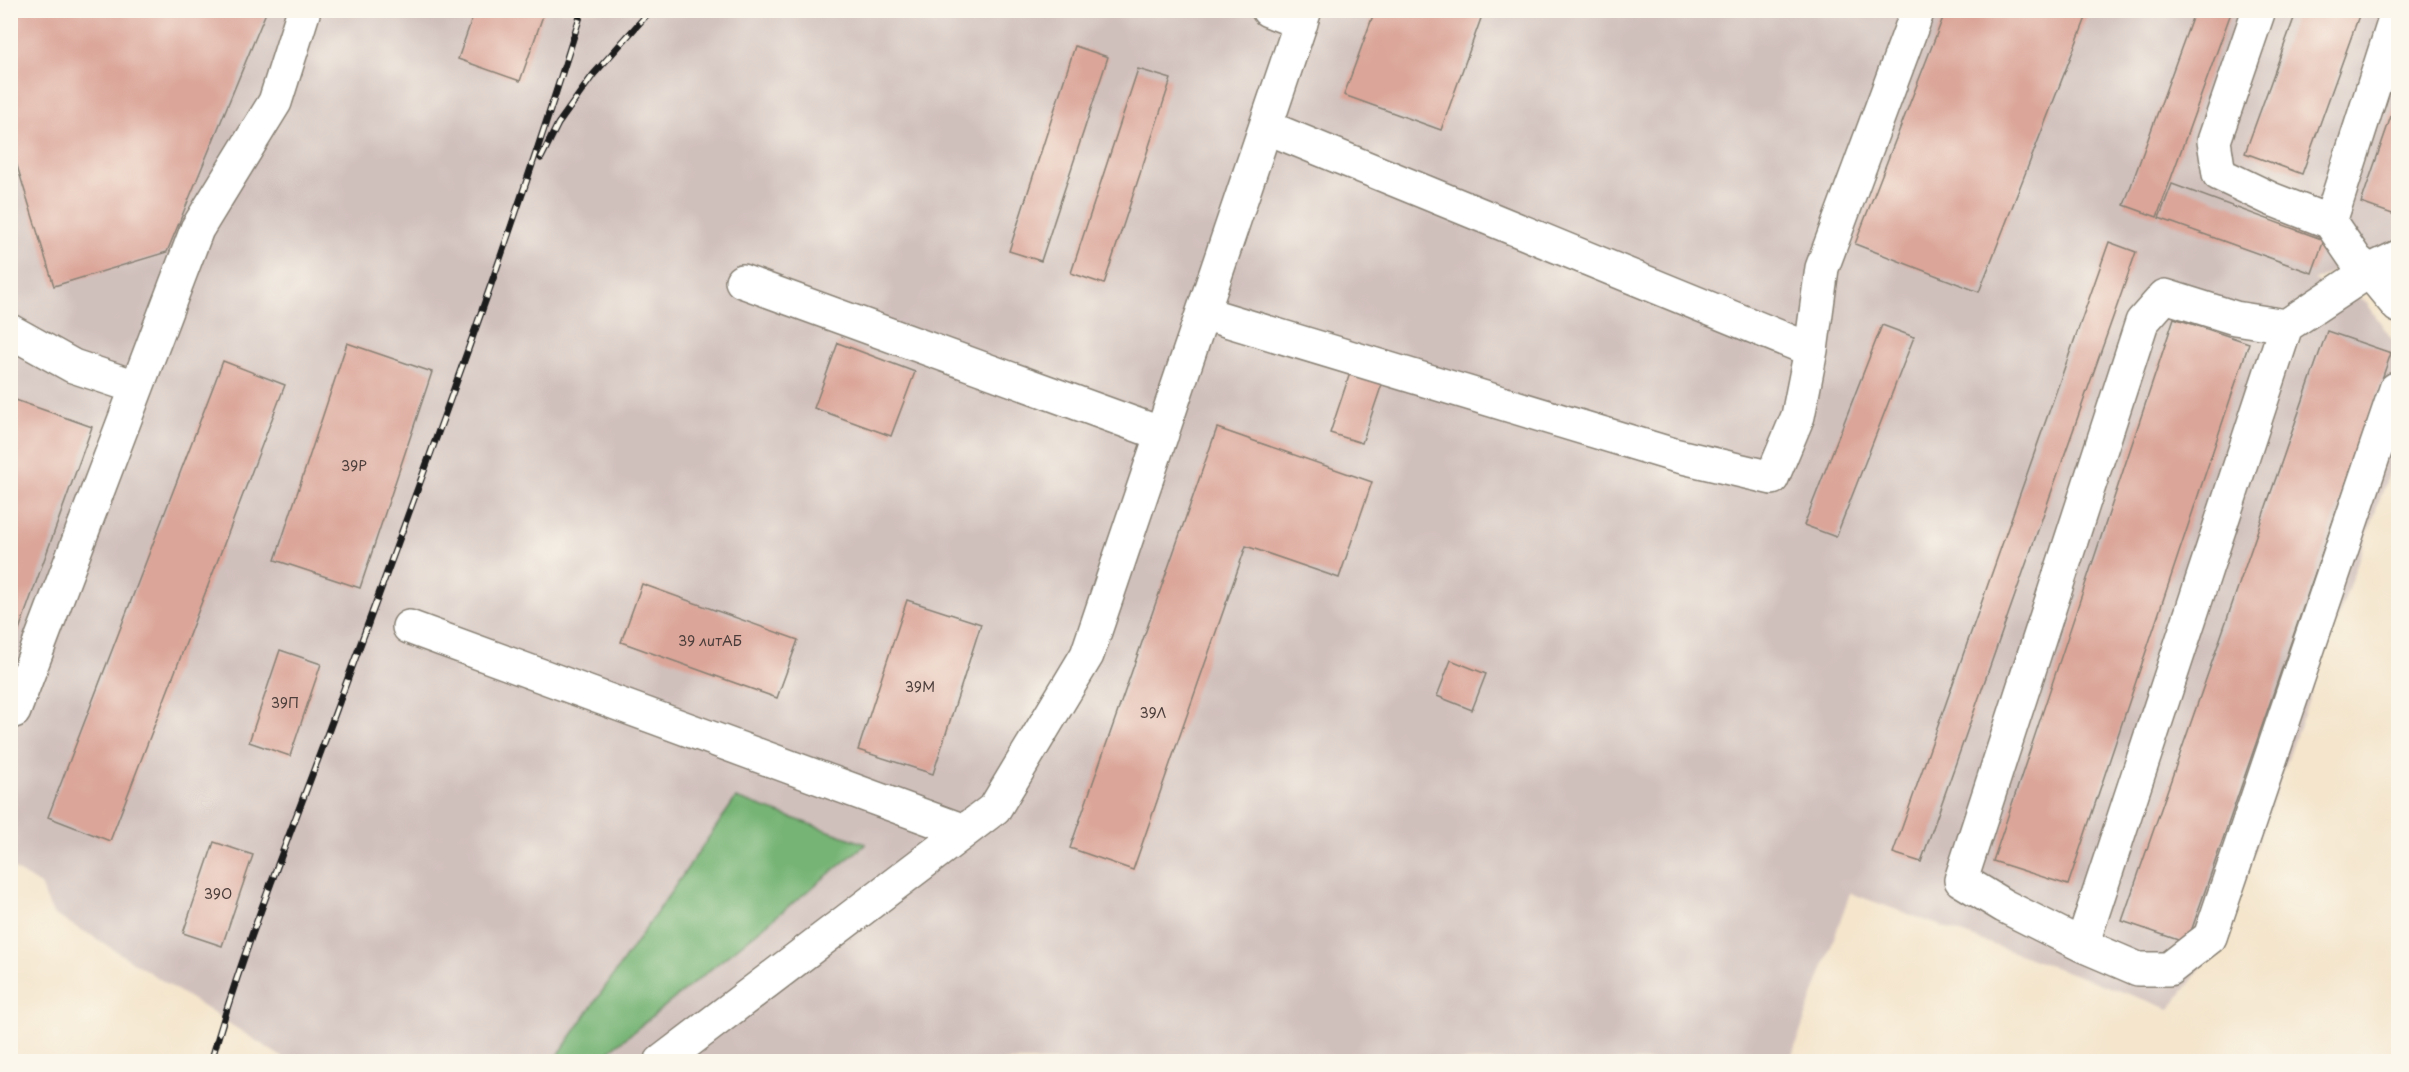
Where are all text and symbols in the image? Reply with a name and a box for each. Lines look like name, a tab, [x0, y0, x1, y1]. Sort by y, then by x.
house number: 39Р	[341, 455, 367, 476]
house number: 39 литАБ	[678, 630, 742, 651]
house number: 39М	[905, 676, 935, 697]
house number: 39П	[271, 692, 299, 713]
house number: 39Л	[1140, 702, 1166, 723]
house number: 39О	[204, 883, 232, 904]

